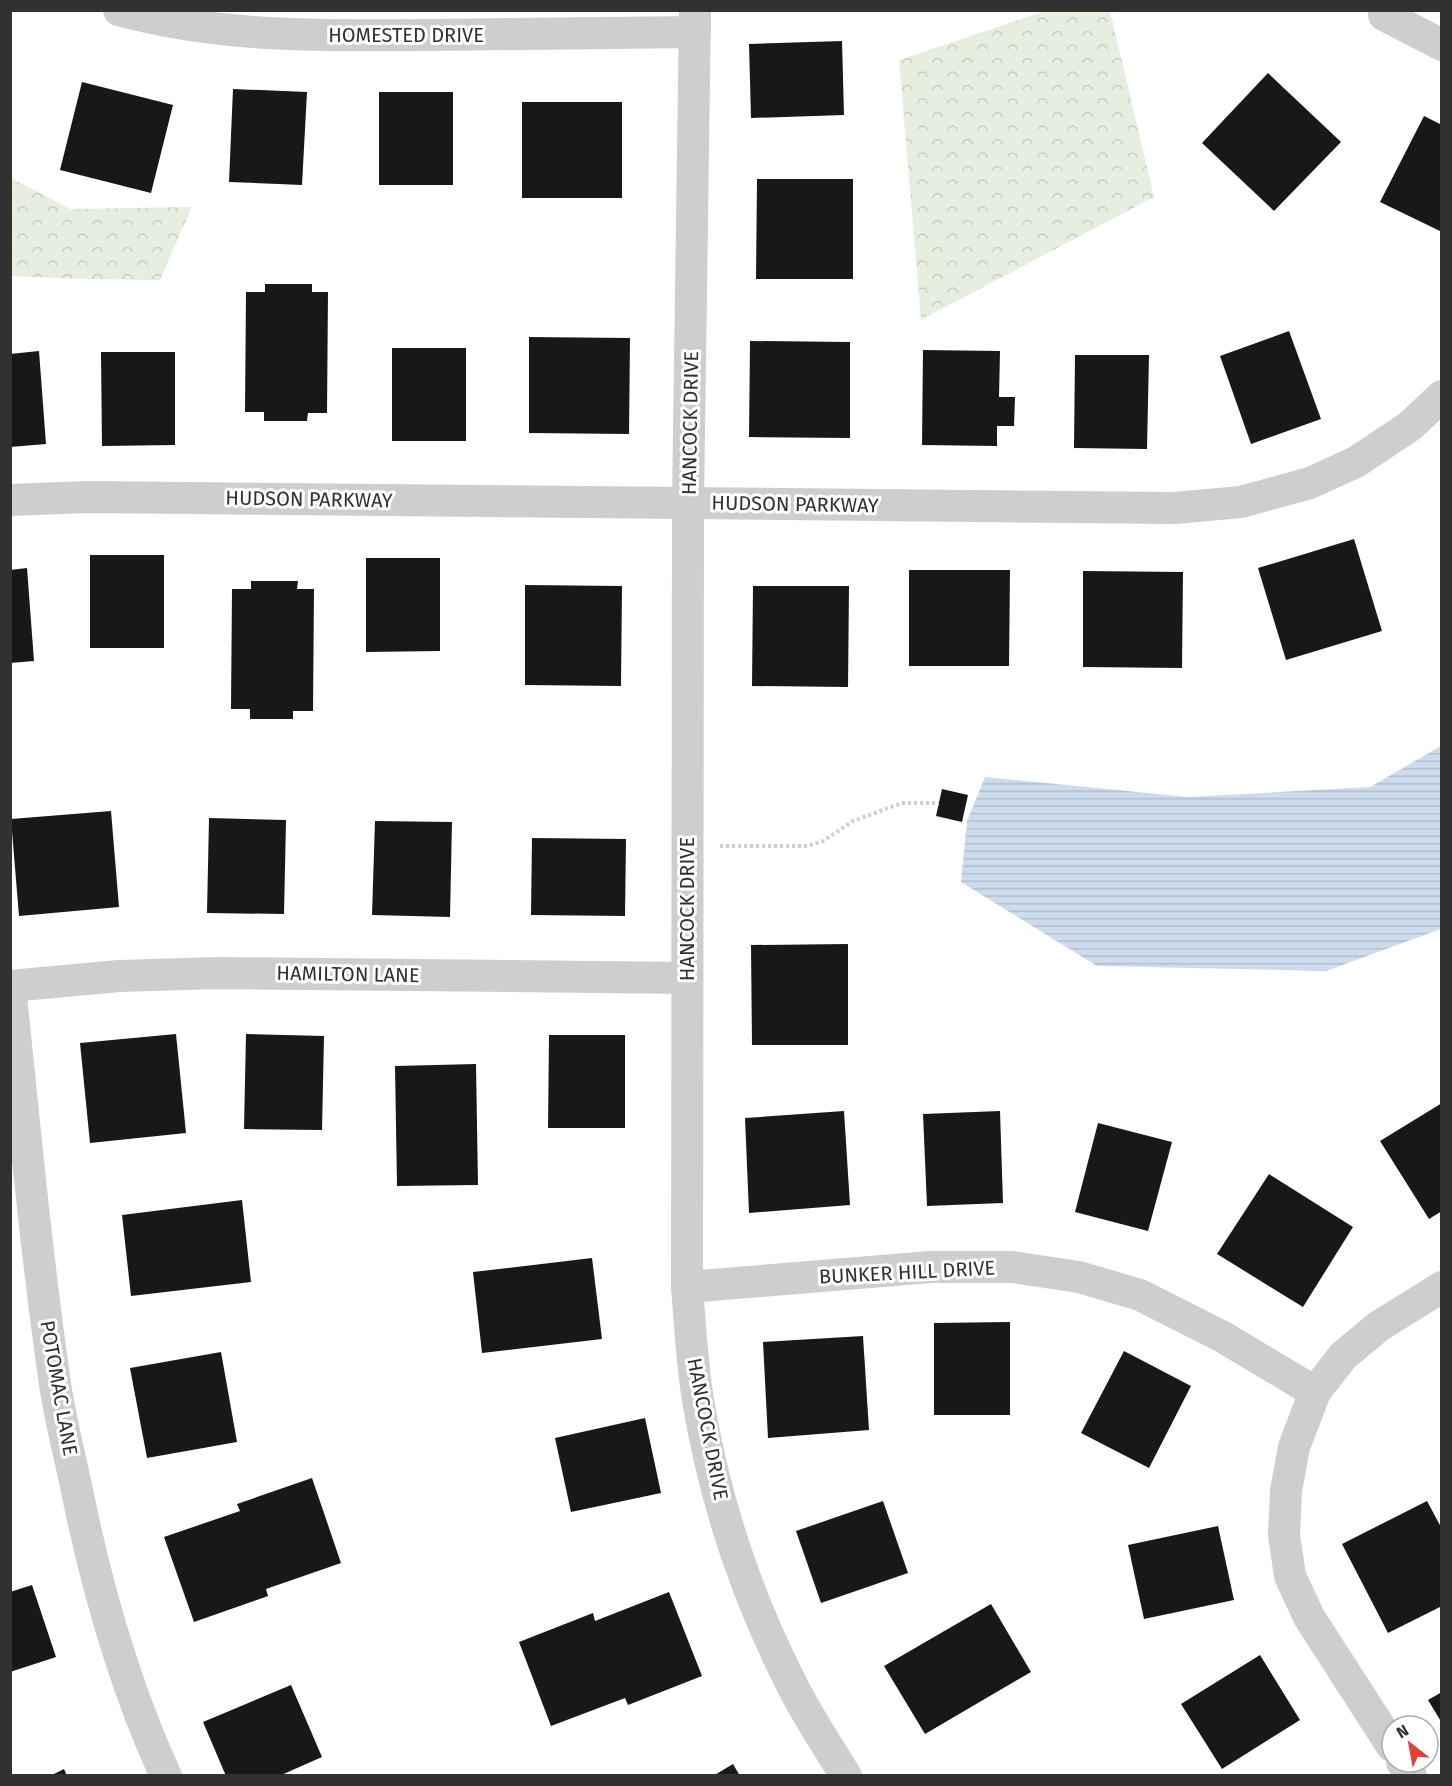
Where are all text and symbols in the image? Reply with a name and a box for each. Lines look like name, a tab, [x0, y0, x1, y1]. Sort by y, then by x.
street label: HOMESTED DRIVE	[328, 23, 484, 47]
street label: HANCOCK DRIVE	[677, 351, 703, 495]
street label: HUDSON PARKWAY	[225, 486, 393, 512]
street label: HUDSON PARKWAY	[711, 491, 879, 517]
street label: HANCOCK DRIVE	[675, 837, 699, 981]
street label: HAMILTON LANE	[276, 961, 420, 987]
street label: BUNKER HILL DRIVE	[818, 1255, 996, 1289]
street label: POTOMAC LANE	[35, 1318, 83, 1458]
street label: HANCOCK DRIVE	[682, 1356, 734, 1502]
north arrow	[1380, 1714, 1440, 1774]
text: N	[1393, 1721, 1412, 1742]

